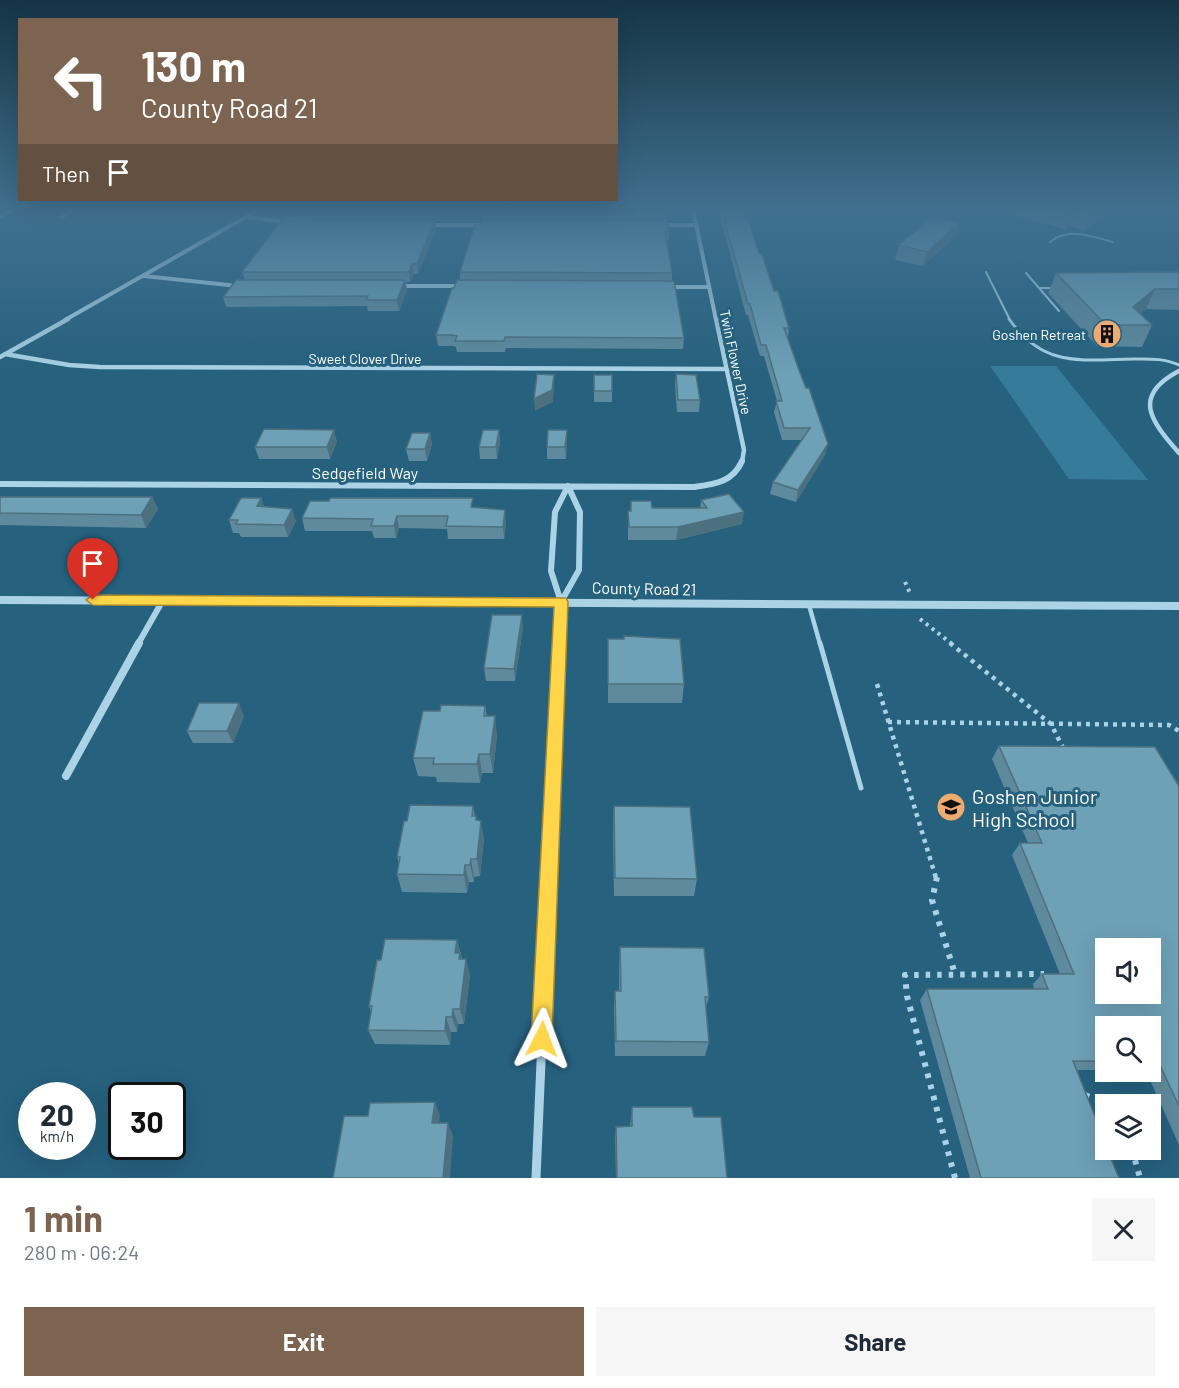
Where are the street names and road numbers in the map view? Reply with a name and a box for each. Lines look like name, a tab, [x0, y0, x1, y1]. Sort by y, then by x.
street label: Twin Flower Drive	[717, 308, 755, 416]
street label: Sweet Clover Drive	[309, 350, 421, 367]
street label: Sedgefield Way	[312, 463, 419, 482]
street label: County Road 21	[592, 578, 696, 598]

